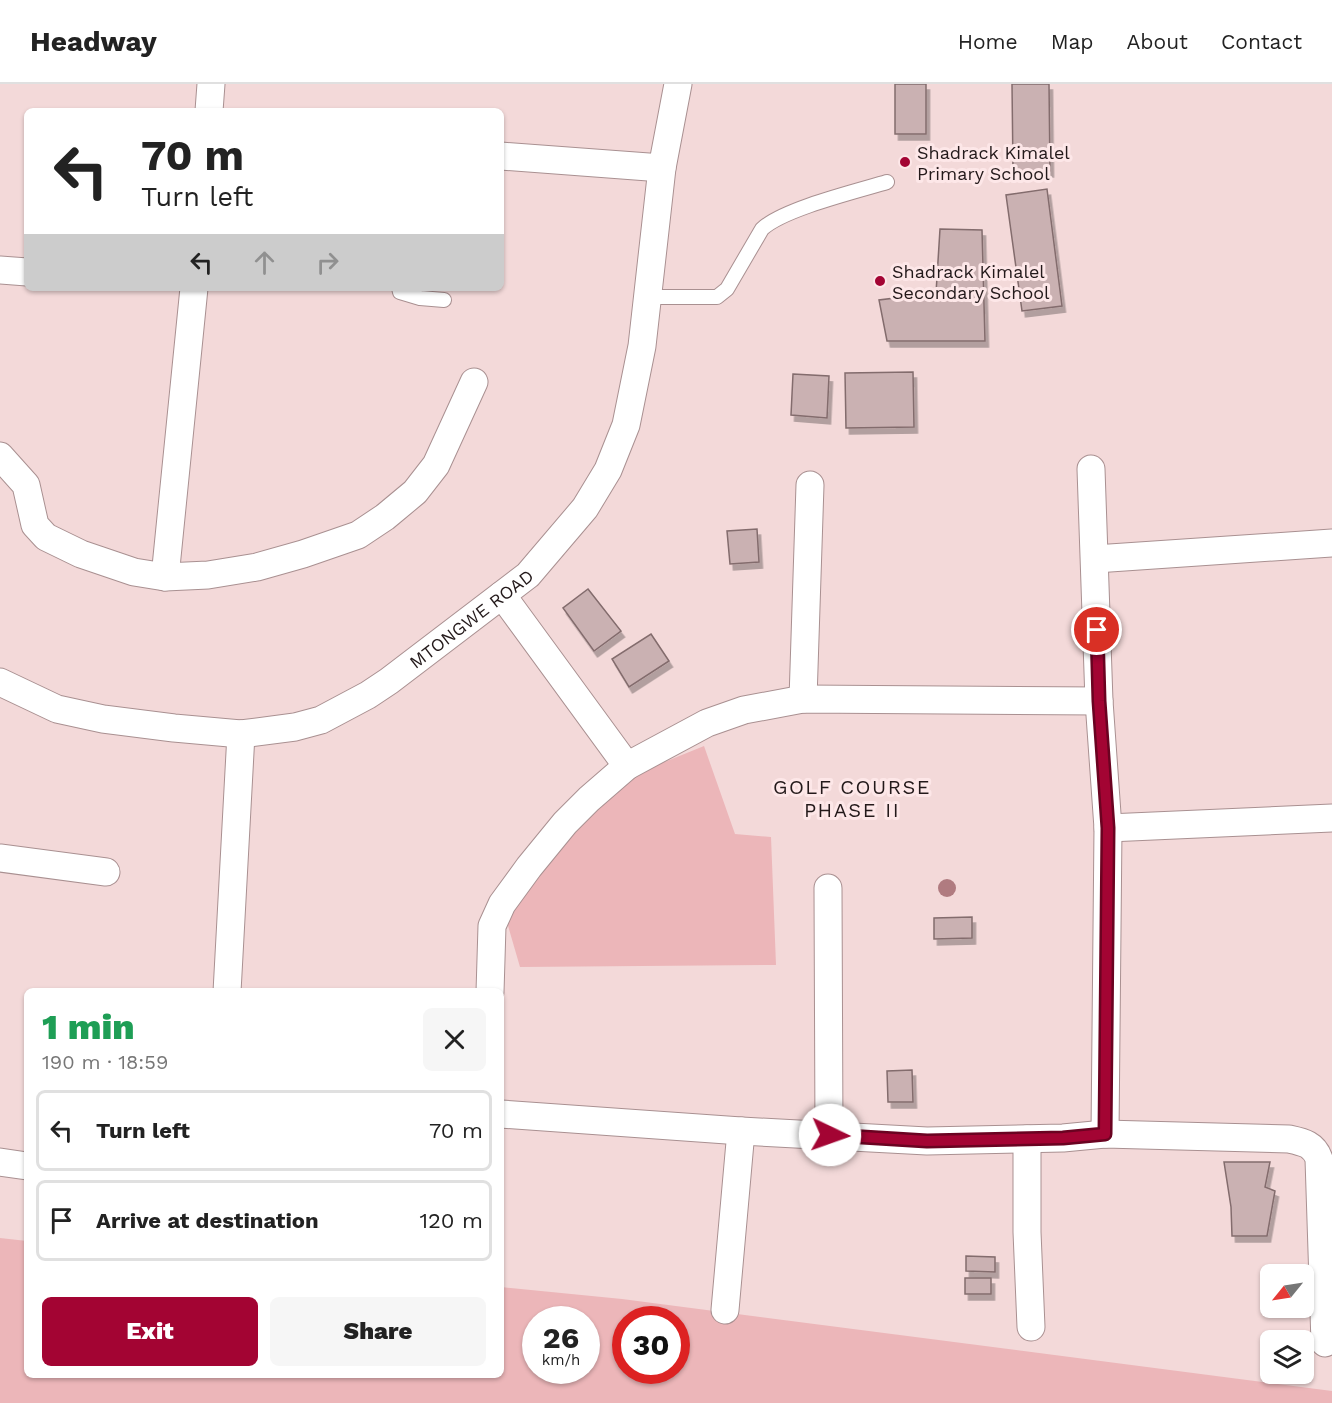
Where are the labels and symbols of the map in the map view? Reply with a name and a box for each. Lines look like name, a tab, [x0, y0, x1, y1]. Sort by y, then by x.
place label: Shadrack Kimalel Primary School	[917, 142, 1070, 184]
marker: Shadrack Kimalel Primary School	[898, 155, 912, 169]
place label: Shadrack Kimalel Secondary School	[892, 261, 1050, 303]
marker: Shadrack Kimalel Secondary School	[873, 274, 887, 288]
street label: MTONGWE ROAD	[405, 565, 537, 672]
pin	[1071, 604, 1122, 655]
district label: GOLF COURSE PHASE II	[773, 775, 931, 822]
position arrow	[798, 1103, 862, 1167]
north arrow	[1260, 1264, 1314, 1318]
speed limit sign: 30	[612, 1306, 690, 1384]

